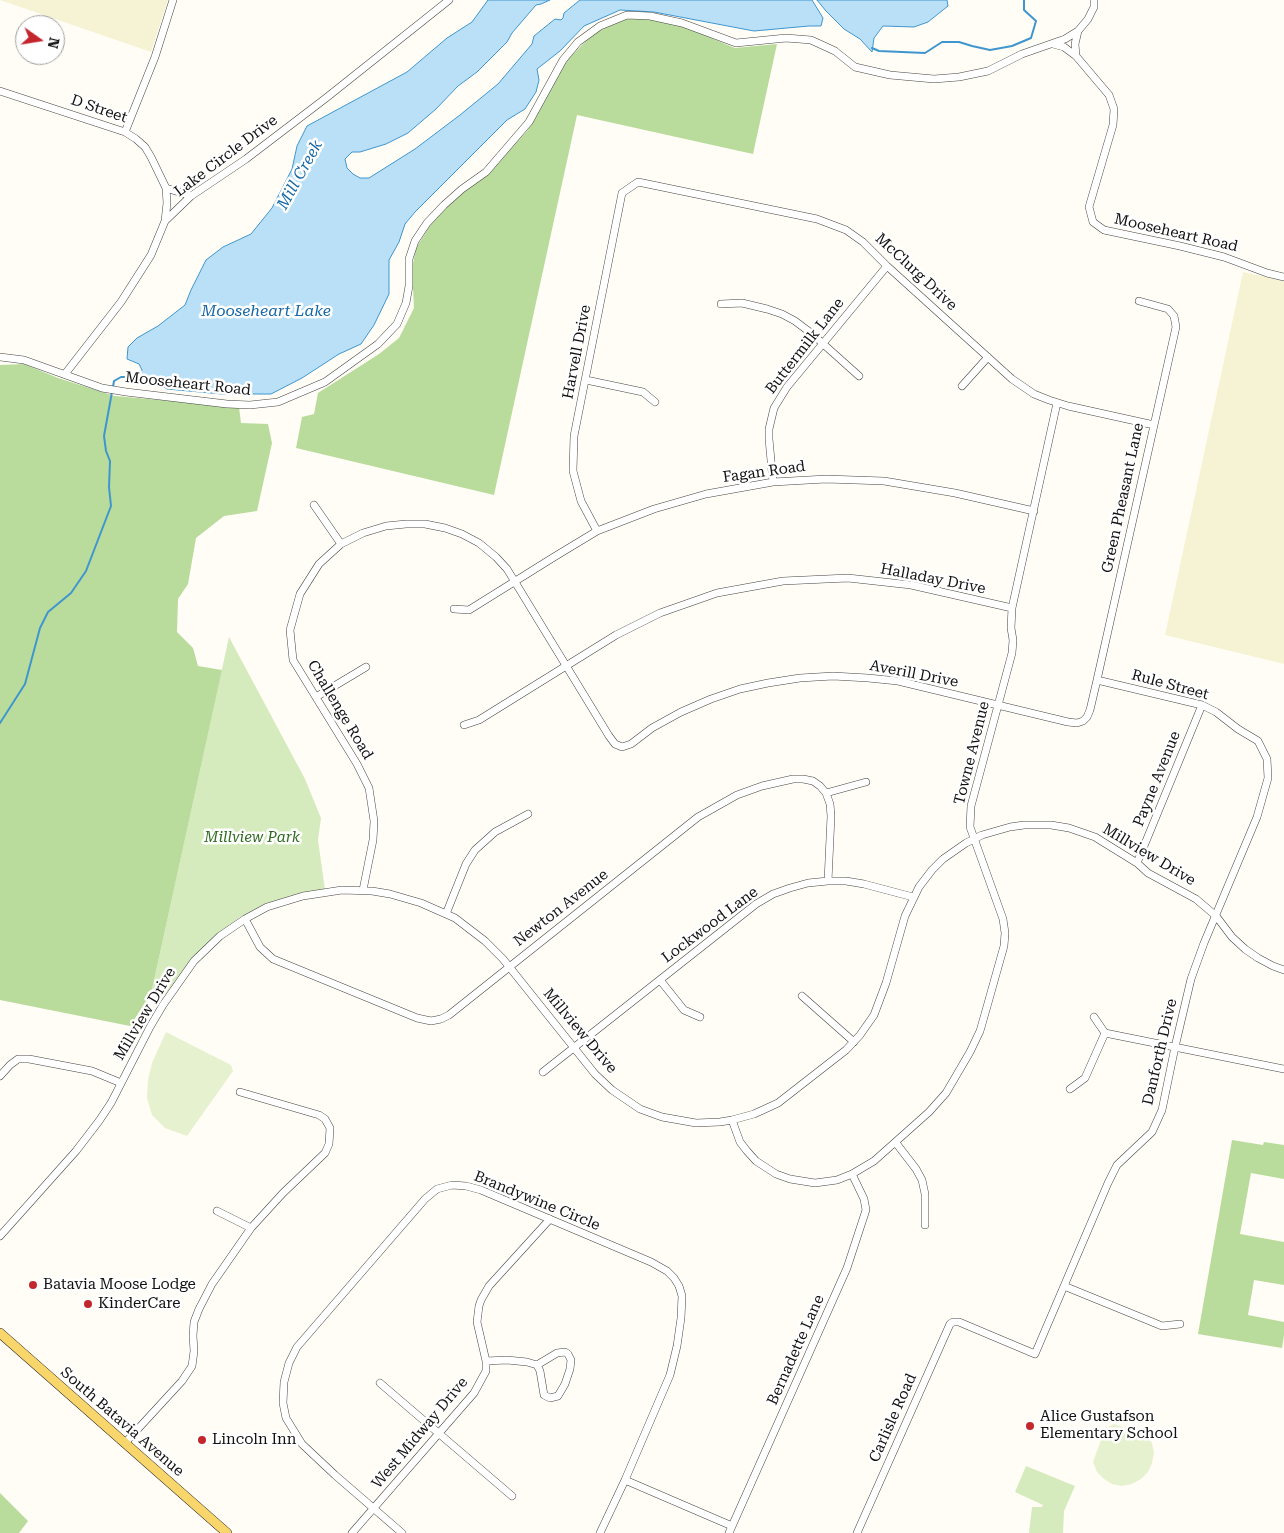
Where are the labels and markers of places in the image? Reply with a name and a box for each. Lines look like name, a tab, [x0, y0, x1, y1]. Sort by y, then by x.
place label: Batavia Moose Lodge	[43, 1276, 196, 1294]
marker: Batavia Moose Lodge	[27, 1279, 39, 1291]
place label: KinderCare	[98, 1295, 181, 1313]
marker: KinderCare	[82, 1298, 94, 1310]
place label: Alice Gustafson Elementary School	[1040, 1408, 1178, 1443]
marker: Alice Gustafson Elementary School	[1024, 1420, 1036, 1432]
place label: Lincoln Inn	[212, 1431, 296, 1449]
marker: Lincoln Inn	[196, 1434, 208, 1446]

